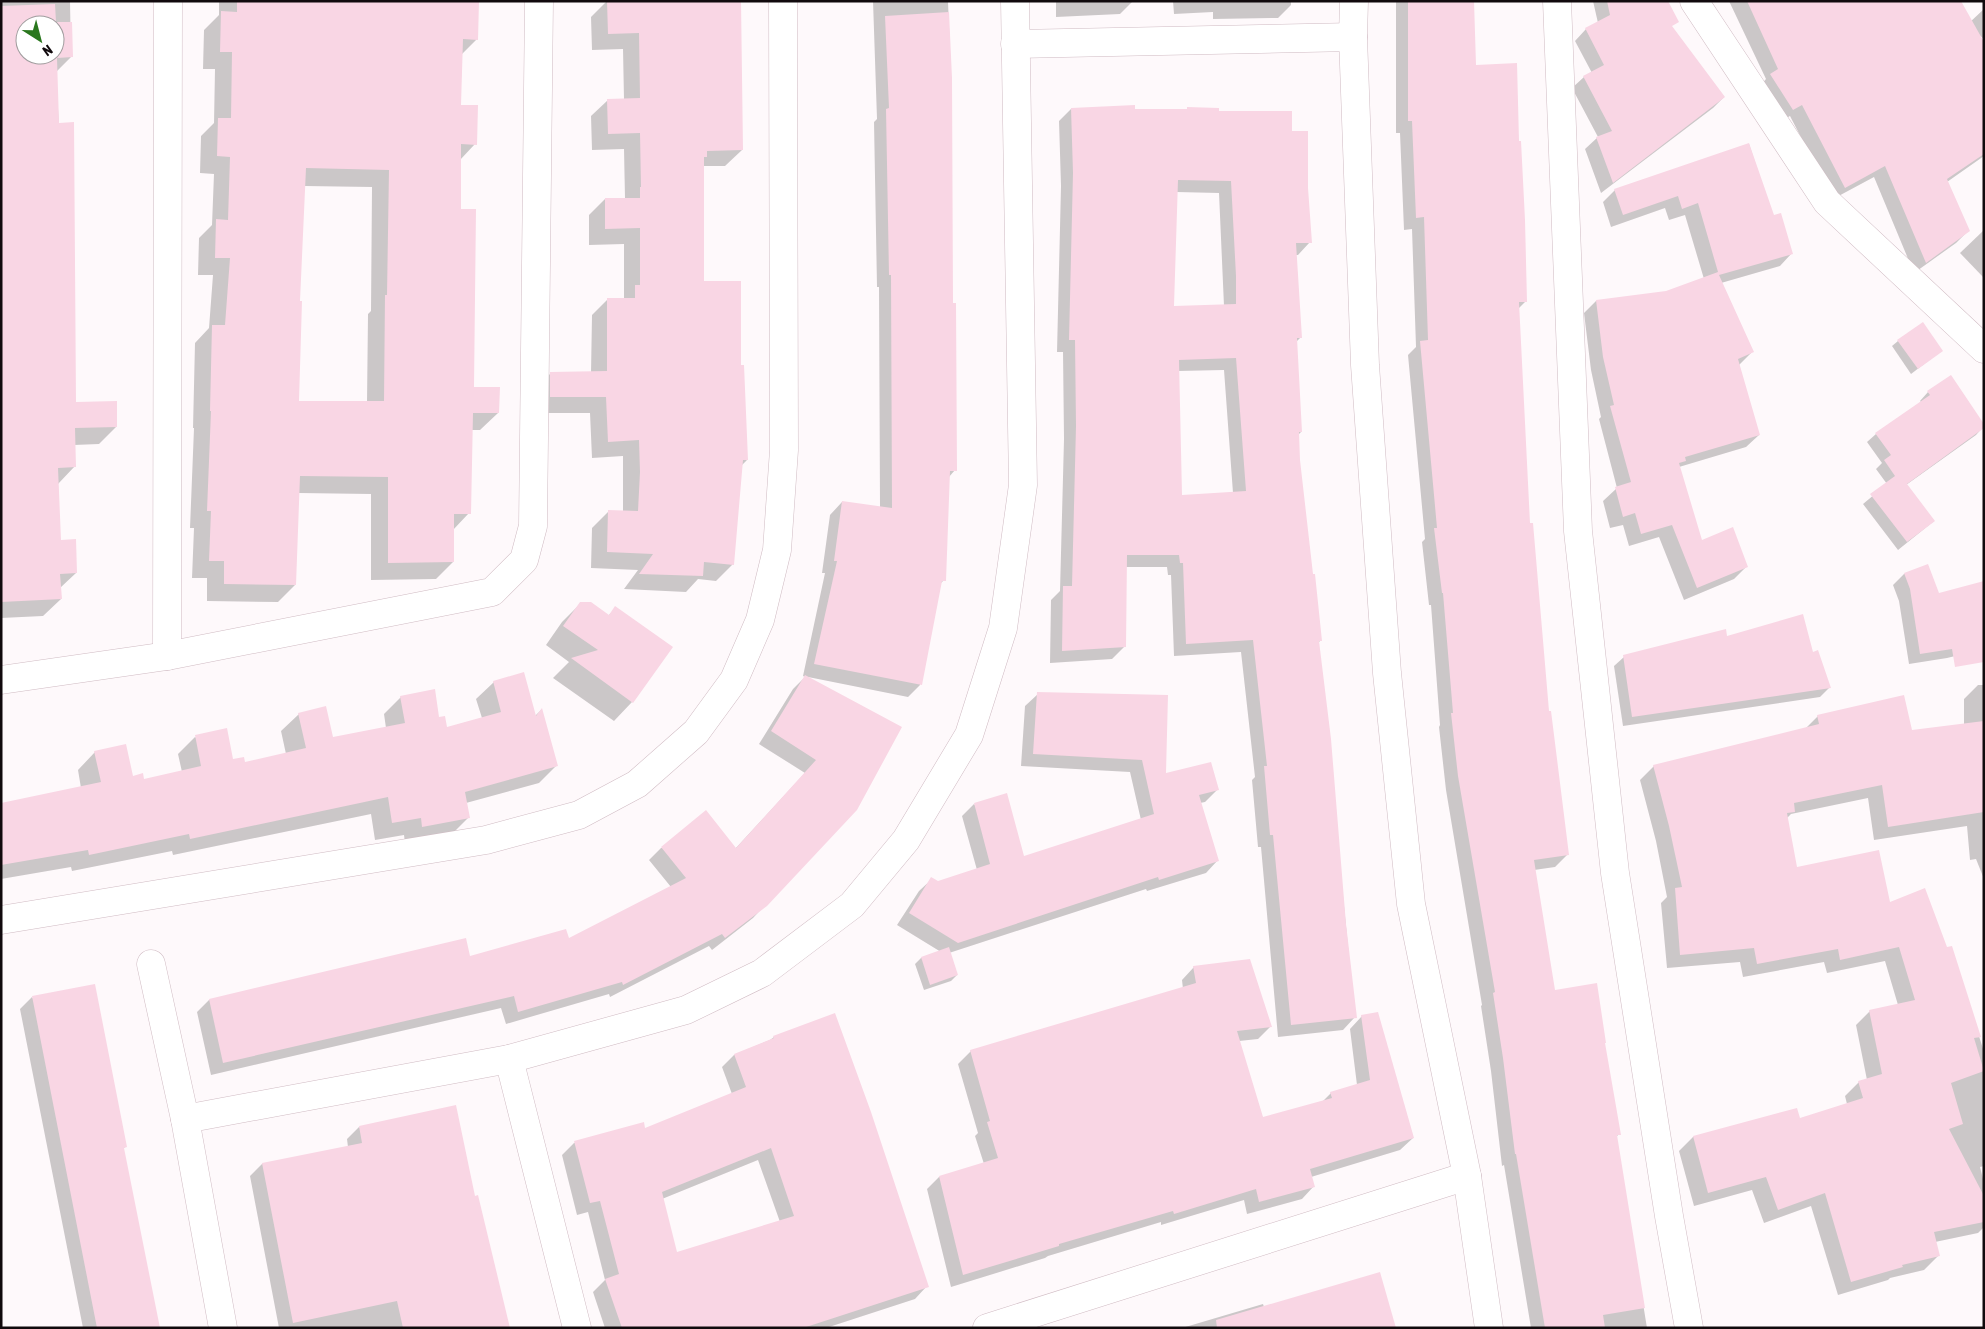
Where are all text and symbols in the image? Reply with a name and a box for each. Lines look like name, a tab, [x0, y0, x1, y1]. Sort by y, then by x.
north arrow	[15, 15, 65, 65]
text: N	[40, 42, 56, 59]

